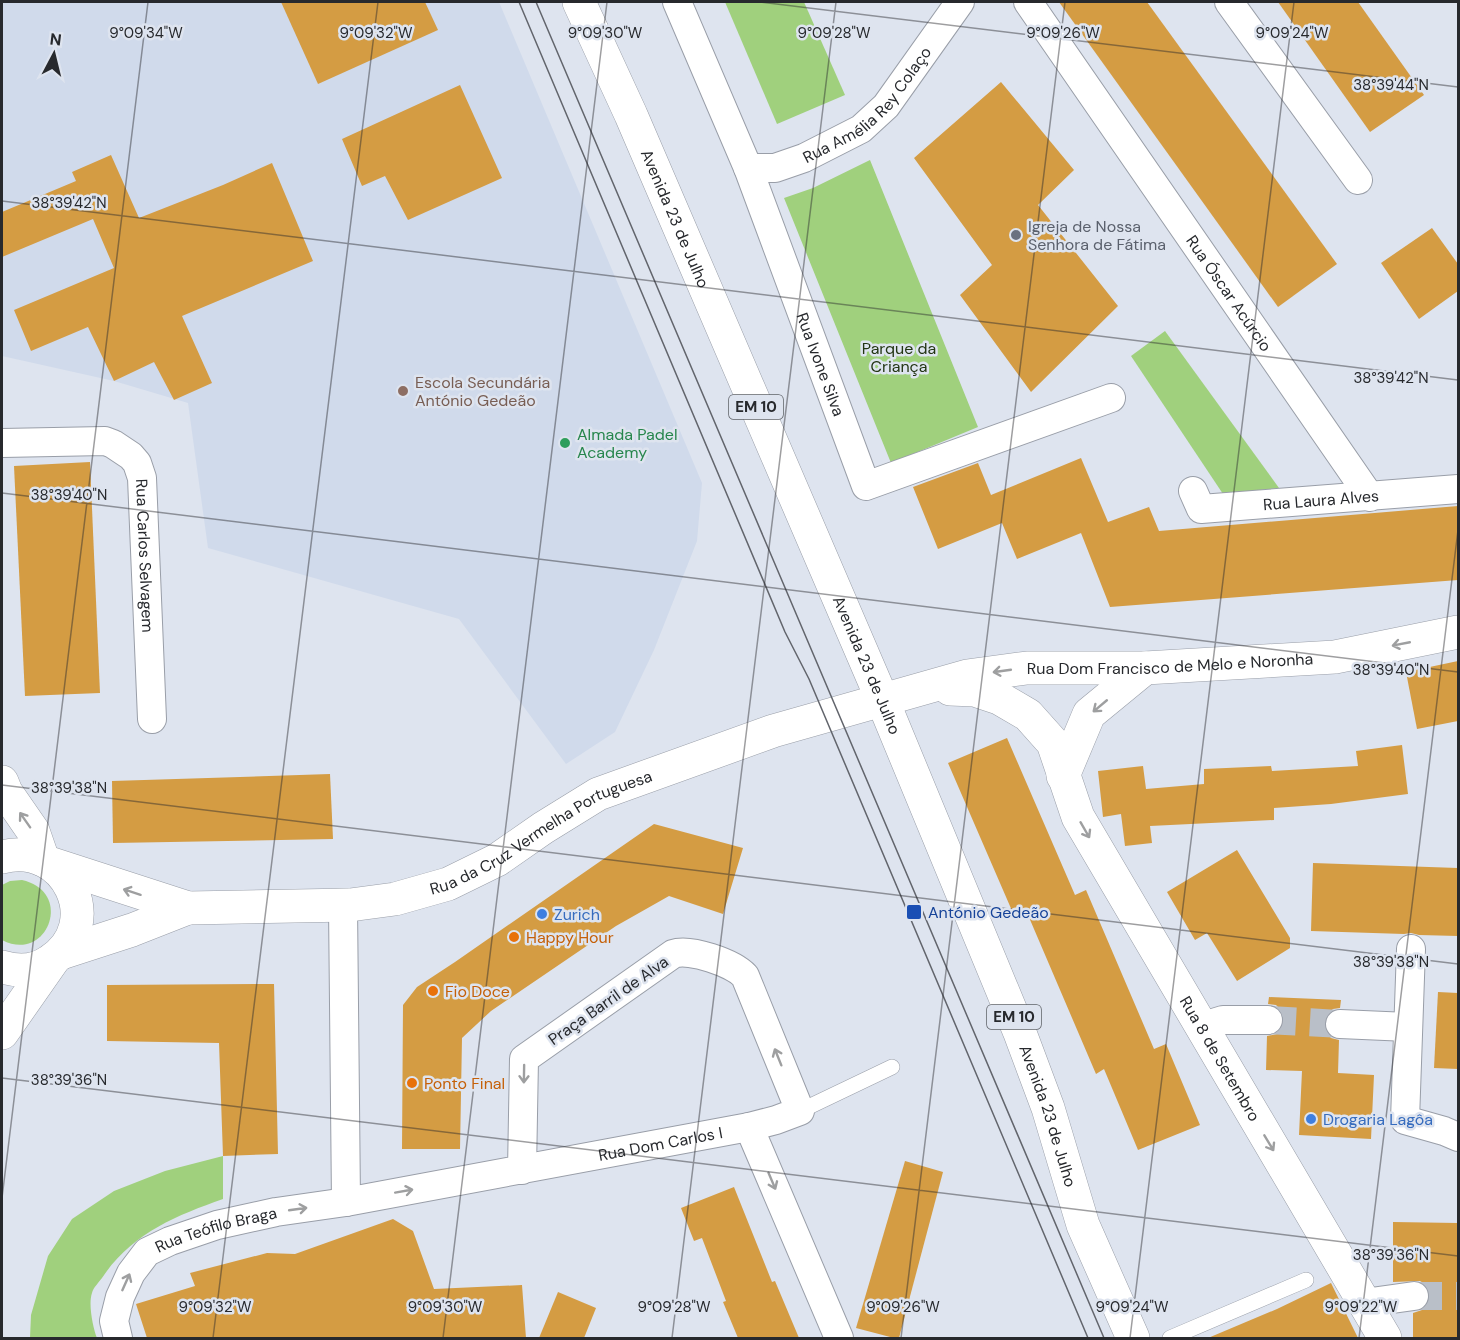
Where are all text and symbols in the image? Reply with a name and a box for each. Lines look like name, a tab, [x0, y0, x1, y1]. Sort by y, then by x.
text: 9°09'34"W	[109, 23, 183, 43]
text: 9°09'32"W	[339, 23, 413, 43]
text: 9°09'30"W	[568, 23, 643, 43]
text: 9°09'28"W	[797, 23, 871, 43]
text: 9°09'26"W	[1026, 23, 1100, 43]
text: 9°09'24"W	[1255, 23, 1329, 43]
north arrow	[24, 24, 84, 84]
text: N	[49, 28, 63, 51]
street label: Rua Amélia Rey Colaço	[799, 42, 936, 168]
text: 38°39'44"N	[1353, 75, 1429, 95]
street label: Avenida 23 de Julho	[636, 146, 714, 291]
text: 38°39'42"N	[31, 193, 107, 213]
place label: Igreja de Nossa Senhora de Fátima	[1028, 216, 1166, 255]
marker: Igreja de Nossa Senhora de Fátima	[1009, 228, 1023, 242]
street label: Rua Óscar Acúrcio	[1181, 231, 1276, 356]
street label: Rua Ivone Silva	[792, 310, 849, 419]
park label: Parque da Criança	[862, 338, 936, 377]
text: 38°39'42"N	[1353, 368, 1429, 388]
place label: Escola Secundária António Gedeão	[415, 372, 550, 411]
marker: Escola Secundária António Gedeão	[396, 384, 410, 398]
road number: EM 10	[729, 395, 783, 419]
place label: Almada Padel Academy	[577, 424, 677, 463]
marker: Almada Padel Academy	[558, 436, 572, 450]
street label: Rua Carlos Selvagem	[131, 478, 158, 633]
text: 38°39'40"N	[31, 485, 107, 505]
street label: Rua Laura Alves	[1262, 485, 1380, 515]
street label: Avenida 23 de Julho	[828, 593, 906, 738]
one-way arrow	[1392, 639, 1411, 650]
street label: Rua Dom Francisco de Melo e Noronha	[1027, 648, 1314, 679]
text: 38°39'40"N	[1353, 660, 1429, 680]
one-way arrow	[993, 666, 1013, 677]
one-way arrow	[1092, 699, 1108, 712]
street label: Rua da Cruz Vermelha Portuguesa	[427, 765, 655, 900]
text: 38°39'38"N	[31, 778, 107, 798]
one-way arrow	[19, 812, 31, 828]
one-way arrow	[1080, 821, 1092, 838]
one-way arrow	[123, 885, 142, 896]
place label: António Gedeão	[928, 902, 1049, 923]
marker: António Gedeão	[905, 903, 923, 921]
place label: Zurich	[554, 904, 600, 925]
marker: Zurich	[535, 907, 549, 921]
place label: Happy Hour	[526, 927, 614, 948]
marker: Happy Hour	[507, 930, 521, 944]
street label: Praça Barril de Alva	[544, 951, 673, 1050]
text: 38°39'38"N	[1353, 952, 1429, 972]
place label: Fio Doce	[445, 981, 510, 1002]
marker: Fio Doce	[426, 984, 440, 998]
street label: Rua 8 de Setembro	[1175, 992, 1265, 1125]
road number: EM 10	[987, 1005, 1041, 1029]
street label: Avenida 23 de Julho	[1014, 1042, 1081, 1190]
one-way arrow	[772, 1048, 783, 1067]
one-way arrow	[518, 1064, 530, 1084]
text: 38°39'36"N	[31, 1070, 107, 1090]
place label: Ponto Final	[424, 1073, 505, 1094]
marker: Ponto Final	[405, 1076, 419, 1090]
place label: Drogaria Lagôa	[1323, 1109, 1433, 1130]
marker: Drogaria Lagôa	[1304, 1112, 1318, 1126]
street label: Rua Dom Carlos I	[597, 1122, 724, 1166]
one-way arrow	[1263, 1134, 1275, 1151]
one-way arrow	[767, 1171, 778, 1189]
one-way arrow	[394, 1186, 413, 1197]
street label: Rua Teófilo Braga	[152, 1202, 279, 1258]
one-way arrow	[288, 1203, 308, 1214]
text: 38°39'36"N	[1353, 1245, 1429, 1265]
one-way arrow	[121, 1274, 133, 1292]
text: 9°09'32"W	[178, 1297, 252, 1317]
text: 9°09'30"W	[408, 1297, 483, 1317]
text: 9°09'28"W	[637, 1297, 711, 1317]
text: 9°09'26"W	[866, 1297, 940, 1317]
text: 9°09'24"W	[1095, 1297, 1169, 1317]
text: 9°09'22"W	[1325, 1297, 1398, 1317]

